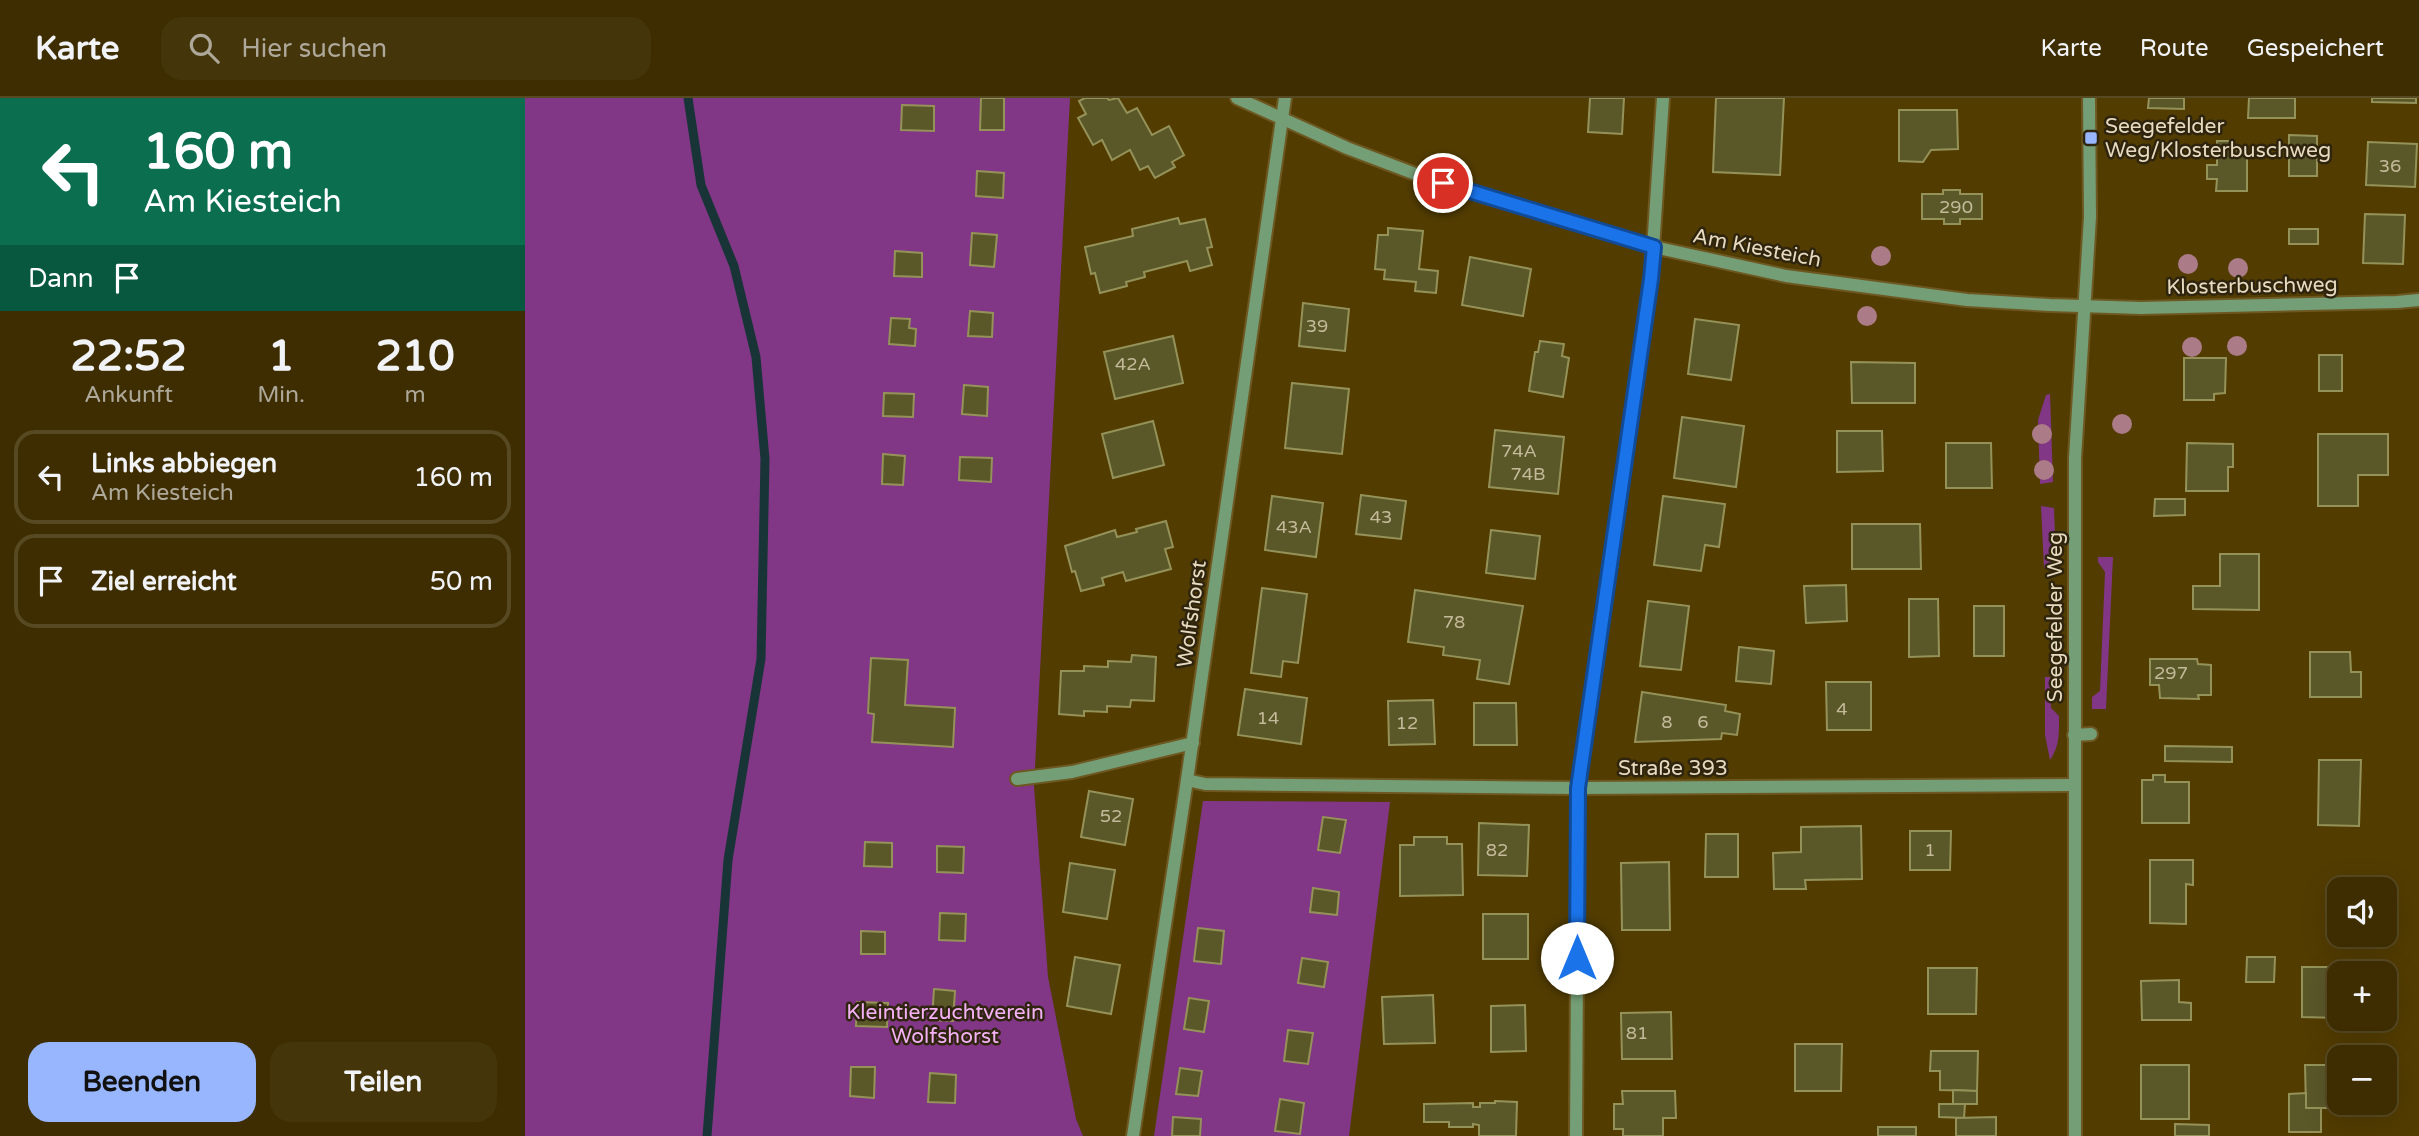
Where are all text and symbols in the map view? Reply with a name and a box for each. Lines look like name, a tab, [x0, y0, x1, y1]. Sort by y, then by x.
search box	[161, 17, 651, 80]
text: Karte	[35, 29, 119, 68]
icon: search	[185, 29, 223, 67]
text: Hier suchen	[241, 33, 387, 64]
text: Karte	[2040, 34, 2102, 63]
text: Route	[2140, 34, 2209, 63]
text: Gespeichert	[2247, 34, 2384, 63]
place label: Seegefelder Weg/Klosterbuschweg	[2105, 114, 2331, 163]
text: 160 m	[143, 123, 293, 182]
icon: left	[28, 126, 119, 217]
marker: Seegefelder Weg/Klosterbuschweg	[2083, 130, 2099, 146]
pin	[1413, 153, 1473, 213]
house number: 36	[2379, 155, 2401, 177]
icon: arrive	[1424, 164, 1462, 202]
text: Am Kiesteich	[143, 183, 342, 221]
house number: 290	[1939, 196, 1973, 218]
street label: Am Kiesteich	[1691, 223, 1823, 273]
icon: arrive	[108, 259, 146, 297]
text: Dann	[28, 263, 94, 294]
street label: Klosterbuschweg	[2166, 272, 2338, 300]
house number: 39	[1306, 315, 1328, 337]
text: 22:52	[70, 331, 187, 382]
text: 1	[268, 331, 294, 382]
text: 210	[375, 331, 455, 382]
house number: 42A	[1115, 353, 1151, 375]
text: Ankunft	[84, 381, 173, 409]
text: Min.	[257, 381, 305, 409]
text: m	[404, 381, 426, 409]
house number: 74A	[1501, 440, 1537, 462]
text: Links abbiegen	[91, 448, 277, 479]
icon: left	[32, 458, 70, 496]
text: 160 m	[413, 462, 493, 493]
house number: 74B	[1510, 463, 1546, 485]
text: Am Kiesteich	[91, 479, 234, 507]
house number: 43	[1370, 506, 1392, 528]
house number: 43A	[1276, 516, 1312, 538]
street label: Seegefelder Weg	[2043, 532, 2068, 702]
street label: Wolfshorst	[1172, 559, 1212, 669]
icon: arrive	[32, 562, 70, 600]
text: Ziel erreicht	[91, 566, 237, 597]
text: 50 m	[430, 566, 493, 597]
house number: 78	[1443, 611, 1465, 633]
house number: 297	[2154, 662, 2188, 684]
house number: 4	[1836, 698, 1848, 720]
house number: 14	[1257, 707, 1279, 729]
house number: 8	[1661, 711, 1673, 733]
house number: 6	[1697, 711, 1709, 733]
house number: 12	[1396, 712, 1418, 734]
street label: Straße 393	[1618, 756, 1728, 781]
house number: 52	[1100, 805, 1122, 827]
house number: 82	[1486, 839, 1508, 861]
house number: 1	[1924, 839, 1936, 861]
map controls	[2327, 877, 2397, 1115]
button: sound	[2327, 877, 2397, 947]
position arrow	[1540, 921, 1614, 995]
button: +	[2327, 961, 2397, 1031]
park label: Kleintierzuchtverein Wolfshorst	[846, 1000, 1044, 1049]
house number: 81	[1626, 1022, 1648, 1044]
button: Beenden	[28, 1042, 256, 1122]
button: Teilen	[270, 1042, 497, 1122]
button: −	[2327, 1045, 2397, 1115]

